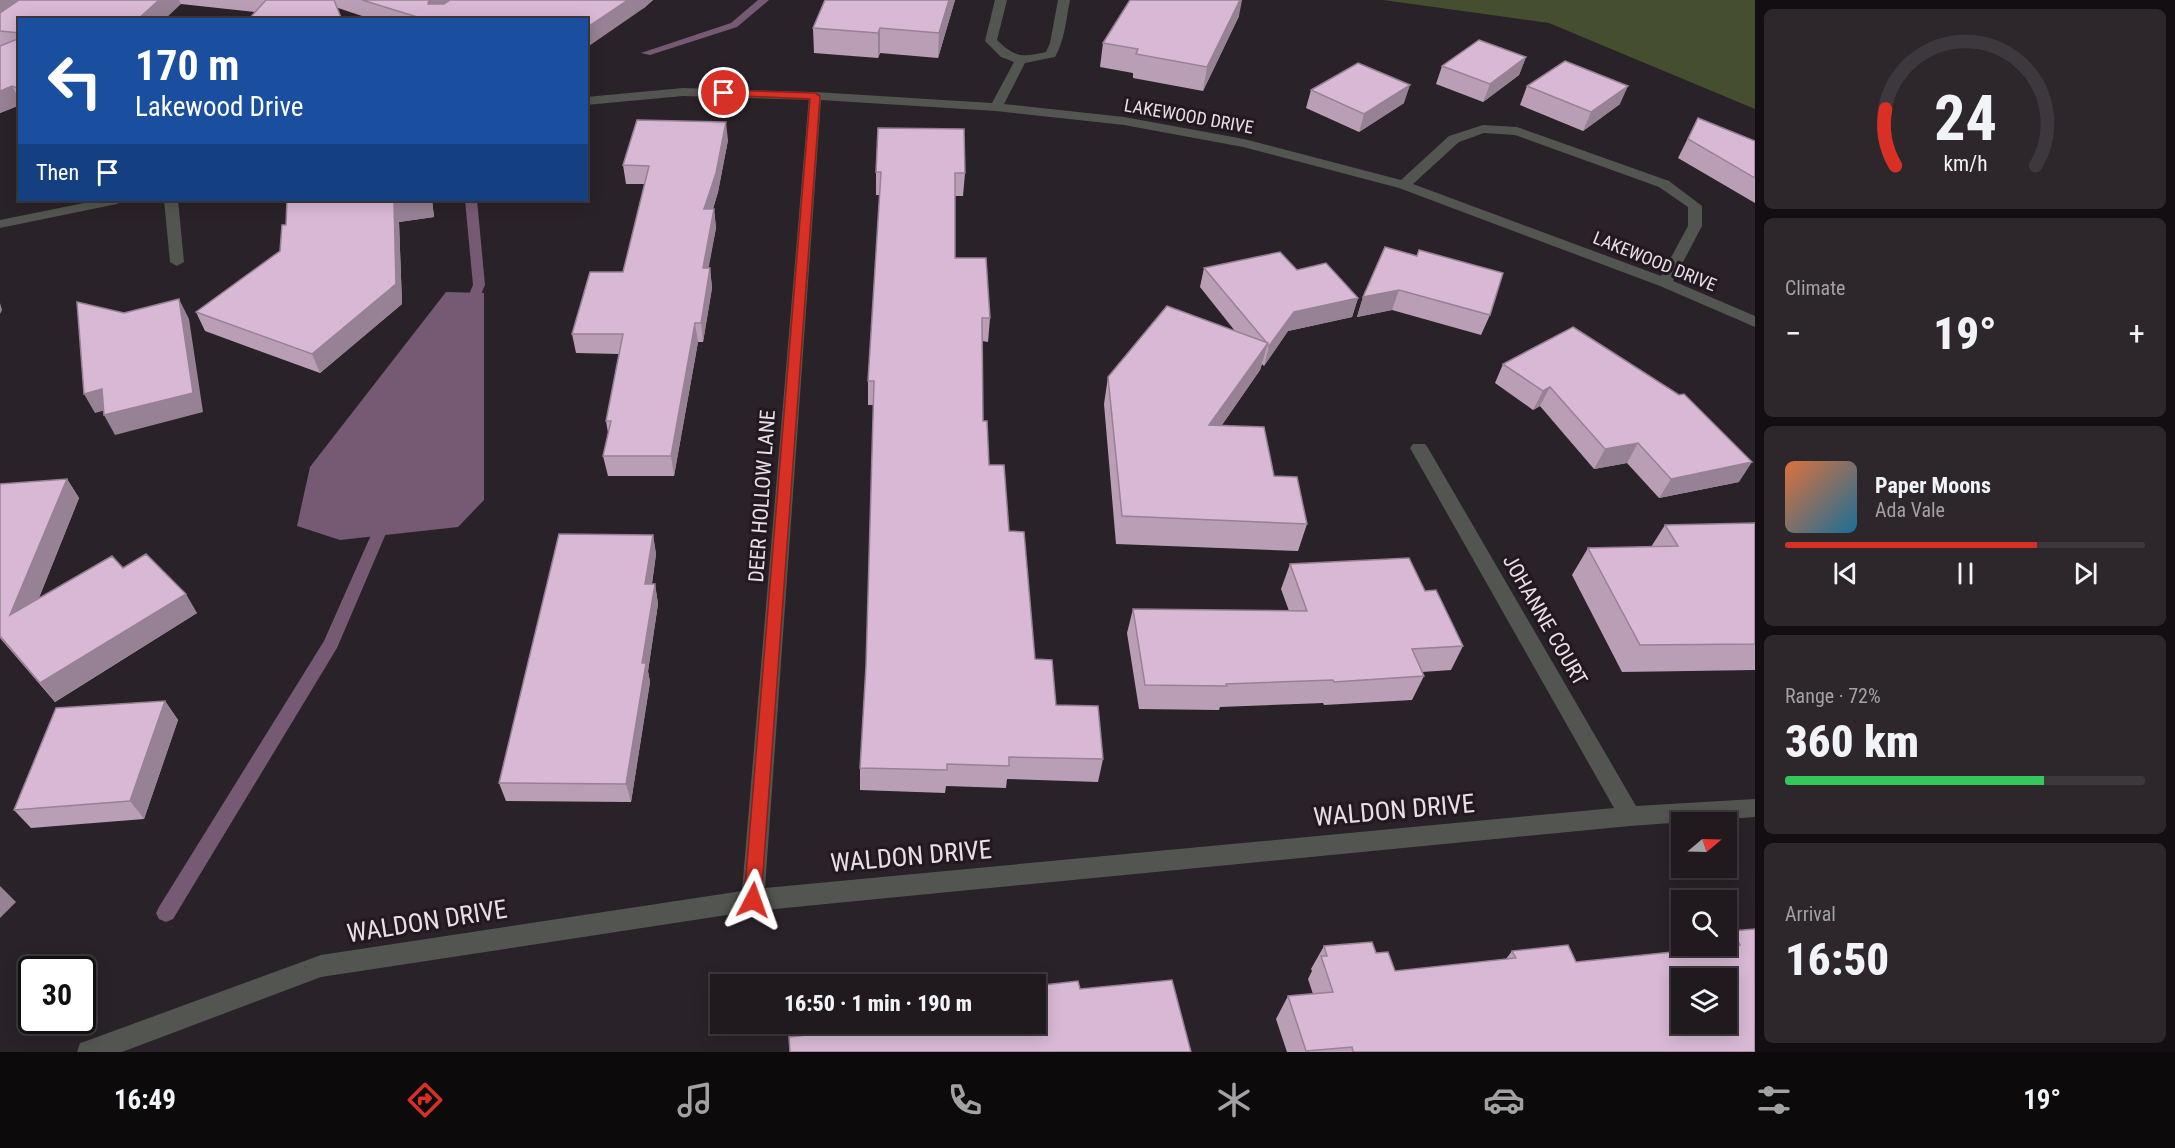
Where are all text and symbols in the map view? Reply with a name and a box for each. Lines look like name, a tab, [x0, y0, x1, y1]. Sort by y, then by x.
text: 170 m	[135, 41, 240, 90]
icon: left	[36, 42, 114, 120]
pin	[698, 67, 749, 118]
icon: arrive	[707, 76, 740, 109]
text: 24	[1933, 82, 1997, 155]
text: Lakewood Drive	[135, 91, 303, 123]
street label: LAKEWOOD DRIVE	[1123, 94, 1255, 138]
text: km/h	[1943, 151, 1987, 176]
icon: arrive	[91, 156, 124, 189]
text: Then	[36, 160, 79, 185]
street label: LAKEWOOD DRIVE	[1590, 227, 1720, 295]
text: Climate	[1785, 276, 1845, 300]
text: 19°	[1933, 307, 1997, 360]
text: −	[1785, 314, 1802, 353]
text: +	[2129, 314, 2145, 353]
street label: DEER HOLLOW LANE	[744, 409, 780, 583]
text: Paper Moons	[1875, 473, 1991, 498]
text: Ada Vale	[1875, 498, 1945, 522]
street label: JOHANNE COURT	[1498, 550, 1592, 690]
icon: previous	[1829, 557, 1862, 590]
icon: pause	[1949, 557, 1982, 590]
icon: next	[2069, 557, 2102, 590]
text: Range · 72%	[1785, 684, 1881, 708]
text: 360 km	[1785, 715, 1919, 768]
street label: WALDON DRIVE	[1312, 788, 1476, 832]
north arrow	[1671, 812, 1737, 878]
map controls	[1671, 812, 1737, 1034]
street label: WALDON DRIVE	[829, 834, 993, 878]
position arrow	[721, 868, 785, 932]
button: search	[1671, 890, 1737, 956]
street label: WALDON DRIVE	[345, 894, 509, 948]
text: Arrival	[1785, 902, 1836, 926]
text: 16:50	[1785, 933, 1889, 986]
speed limit sign: 30	[18, 956, 96, 1034]
button: layers	[1671, 968, 1737, 1034]
text: 16:50 · 1 min · 190 m	[784, 991, 972, 1016]
icon: directions	[404, 1079, 446, 1121]
icon: music	[674, 1079, 716, 1121]
icon: phone	[944, 1079, 986, 1121]
icon: climate	[1213, 1079, 1255, 1121]
icon: car	[1483, 1079, 1525, 1121]
icon: filters	[1753, 1079, 1795, 1121]
text: 16:49	[114, 1084, 176, 1116]
text: 19°	[2023, 1084, 2061, 1116]

